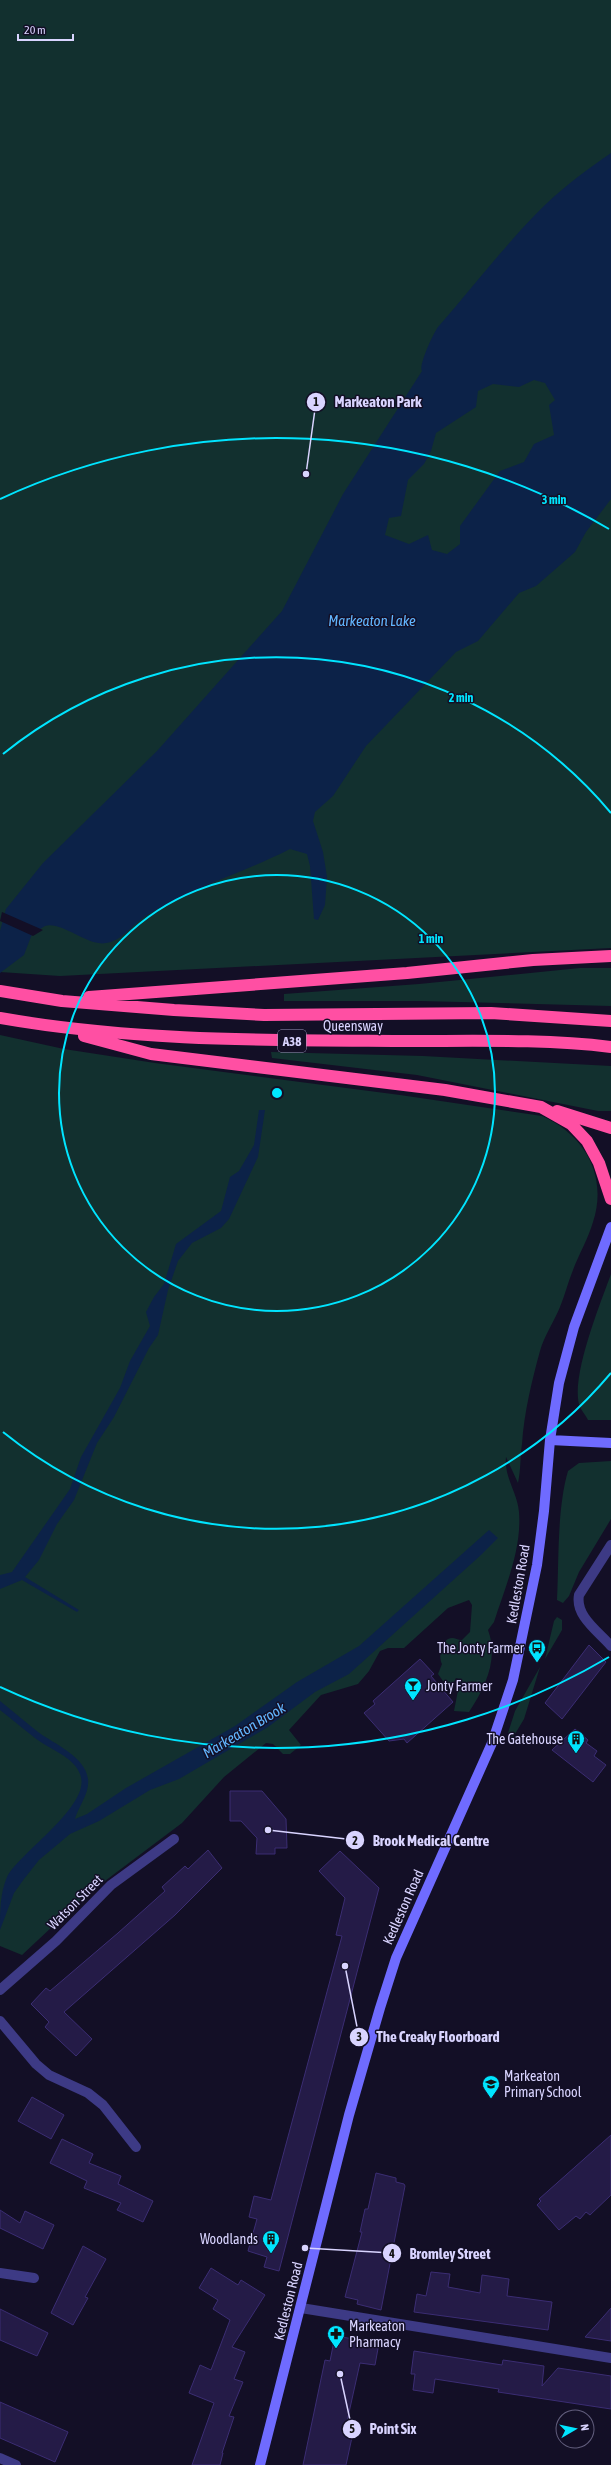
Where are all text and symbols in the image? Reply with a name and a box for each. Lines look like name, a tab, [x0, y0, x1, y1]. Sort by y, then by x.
scale bar	[18, 16, 73, 42]
text: 20 m	[24, 23, 46, 37]
callout: Markeaton Park	[306, 388, 429, 415]
text: Markeaton Park	[334, 393, 422, 410]
text: 1	[313, 395, 319, 409]
text: 3 min	[542, 493, 566, 507]
water label: Markeaton Lake	[328, 612, 416, 629]
text: 2 min	[449, 691, 473, 705]
text: 1 min	[419, 932, 443, 946]
street label: Queensway	[323, 1018, 383, 1034]
road number: A38	[278, 1030, 306, 1052]
centre of rings	[270, 1086, 284, 1100]
street label: Kedleston Road	[503, 1543, 533, 1625]
bus stop icon: The Jonty Farmer	[527, 1638, 547, 1663]
place label: The Jonty Farmer	[437, 1640, 525, 1656]
bar icon: Jonty Farmer	[403, 1676, 423, 1701]
place label: Jonty Farmer	[426, 1678, 493, 1694]
water label: Markeaton Brook	[200, 1698, 289, 1761]
building icon: The Gatehouse	[566, 1729, 586, 1754]
place label: The Gatehouse	[486, 1731, 563, 1747]
callout: Brook Medical Centre	[345, 1827, 498, 1854]
text: Brook Medical Centre	[373, 1832, 489, 1849]
text: 2	[352, 1834, 358, 1848]
street label: Kedleston Road	[379, 1867, 427, 1947]
street label: Watson Street	[44, 1871, 106, 1933]
callout: The Creaky Floorboard	[349, 2023, 508, 2050]
text: The Creaky Floorboard	[376, 2028, 500, 2045]
text: 3	[356, 2030, 362, 2044]
place label: Markeaton Primary School	[504, 2068, 582, 2100]
school or university icon: Markeaton Primary School	[481, 2074, 501, 2099]
building icon: Woodlands	[261, 2229, 281, 2254]
place label: Woodlands	[200, 2231, 258, 2247]
callout: Bromley Street	[382, 2240, 499, 2267]
text: Bromley Street	[409, 2245, 491, 2262]
text: 4	[388, 2247, 395, 2261]
street label: Kedleston Road	[271, 2260, 305, 2342]
place label: Markeaton Pharmacy	[349, 2318, 405, 2350]
pharmacy icon: Markeaton Pharmacy	[326, 2324, 346, 2349]
north arrow	[555, 2409, 595, 2449]
callout: Point Six	[342, 2415, 425, 2442]
text: Point Six	[369, 2420, 417, 2437]
text: 5	[349, 2422, 355, 2436]
text: N	[578, 2423, 591, 2432]

